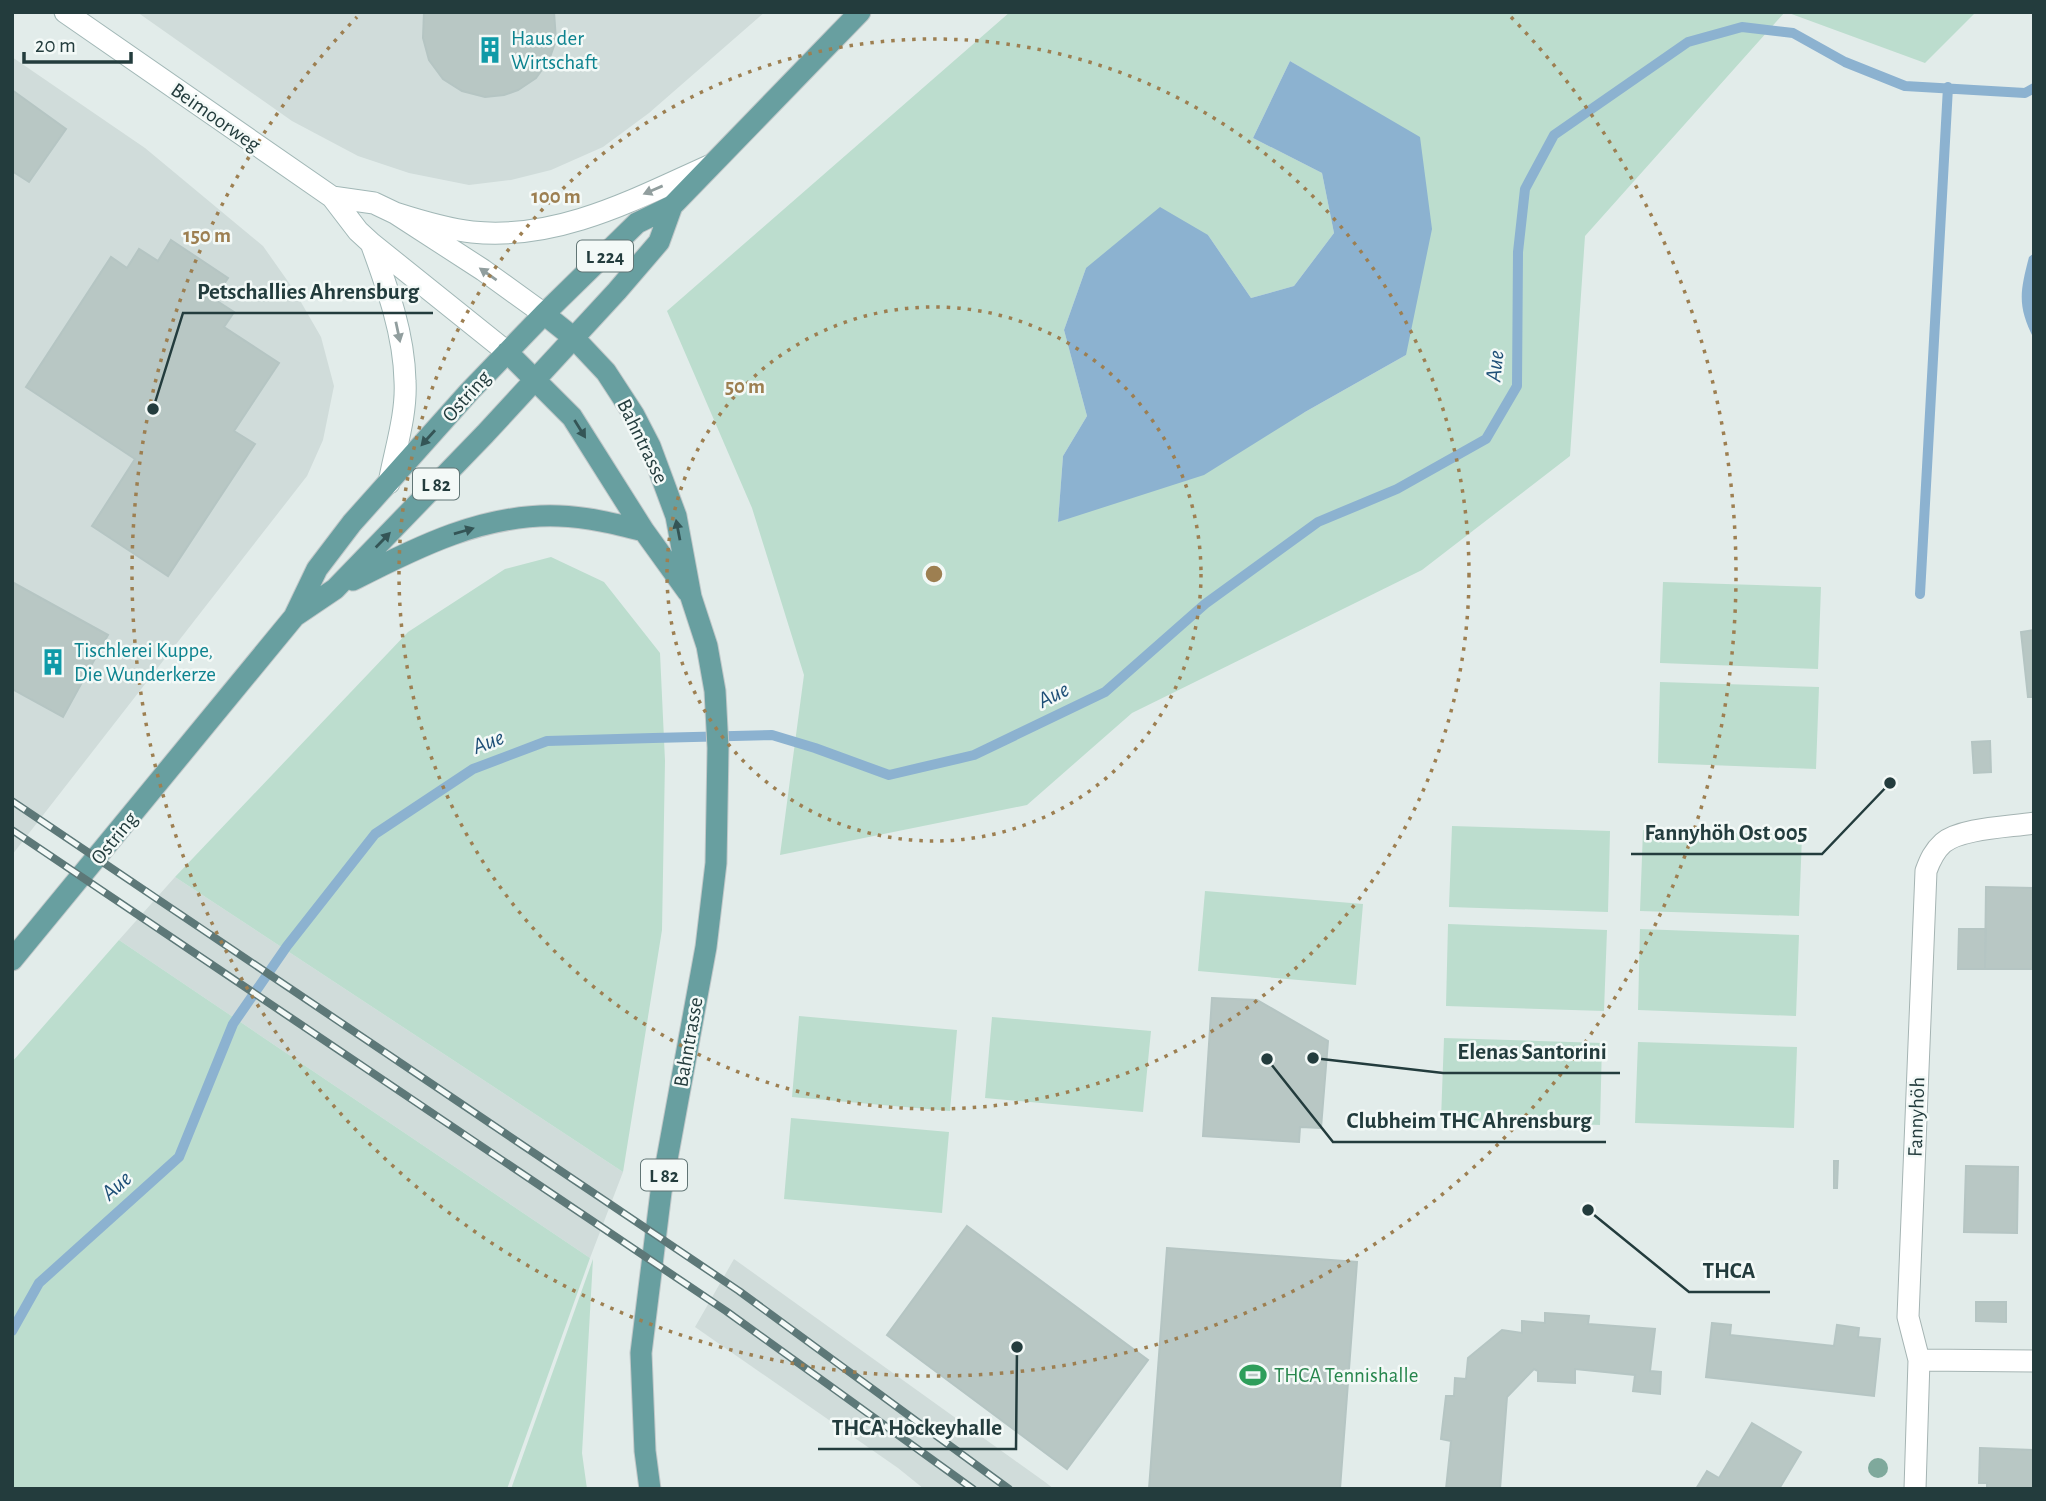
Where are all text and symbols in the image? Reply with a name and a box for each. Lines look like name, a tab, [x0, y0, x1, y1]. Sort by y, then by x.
scale bar	[24, 21, 131, 65]
place label: Haus der Wirtschaft	[511, 28, 598, 73]
text: 20 m	[35, 35, 76, 56]
building icon: Haus der Wirtschaft	[475, 35, 505, 65]
street label: Beimoorweg	[167, 79, 265, 156]
one-way arrow	[643, 185, 664, 196]
text: 100 m	[531, 186, 581, 207]
text: 150 m	[183, 225, 231, 246]
road number: L 224	[577, 240, 633, 272]
one-way arrow	[479, 267, 497, 281]
callout: Petschallies Ahrensburg	[183, 269, 433, 313]
text: Petschallies Ahrensburg	[197, 281, 420, 304]
one-way arrow	[392, 321, 403, 343]
water label: Aue	[1482, 349, 1509, 384]
street label: Ostring	[438, 366, 495, 426]
text: 50 m	[725, 376, 765, 397]
street label: Bahntrasse	[613, 396, 672, 487]
one-way arrow	[573, 419, 586, 438]
one-way arrow	[420, 429, 436, 447]
road number: L 82	[413, 468, 459, 499]
one-way arrow	[673, 519, 684, 541]
one-way arrow	[453, 525, 475, 536]
one-way arrow	[374, 532, 390, 549]
centre of rings	[922, 562, 946, 586]
place label: Tischlerei Kuppe, Die Wunderkerze	[74, 640, 216, 685]
building icon: Tischlerei Kuppe, Die Wunderkerze	[38, 647, 68, 677]
water label: Aue	[1033, 678, 1073, 713]
water label: Aue	[469, 726, 508, 759]
street label: Ostring	[87, 808, 142, 869]
callout: Fannyhöh Ost 005	[1631, 810, 1822, 854]
text: Fannyhöh Ost 005	[1644, 822, 1808, 845]
street label: Bahntrasse	[670, 996, 707, 1089]
callout: Elenas Santorini	[1443, 1029, 1620, 1073]
text: Elenas Santorini	[1457, 1041, 1607, 1064]
street label: Fannyhöh	[1905, 1077, 1928, 1157]
callout: Clubheim THC Ahrensburg	[1333, 1098, 1606, 1142]
text: Clubheim THC Ahrensburg	[1346, 1110, 1592, 1133]
road number: L 82	[641, 1160, 687, 1190]
water label: Aue	[97, 1167, 137, 1206]
callout: THCA	[1689, 1248, 1770, 1292]
text: THCA	[1703, 1260, 1756, 1283]
sports icon: THCA Tennishalle	[1238, 1360, 1268, 1390]
place label: THCA Tennishalle	[1274, 1365, 1418, 1386]
callout: THCA Hockeyhalle	[818, 1405, 1016, 1449]
text: THCA Hockeyhalle	[832, 1417, 1002, 1440]

